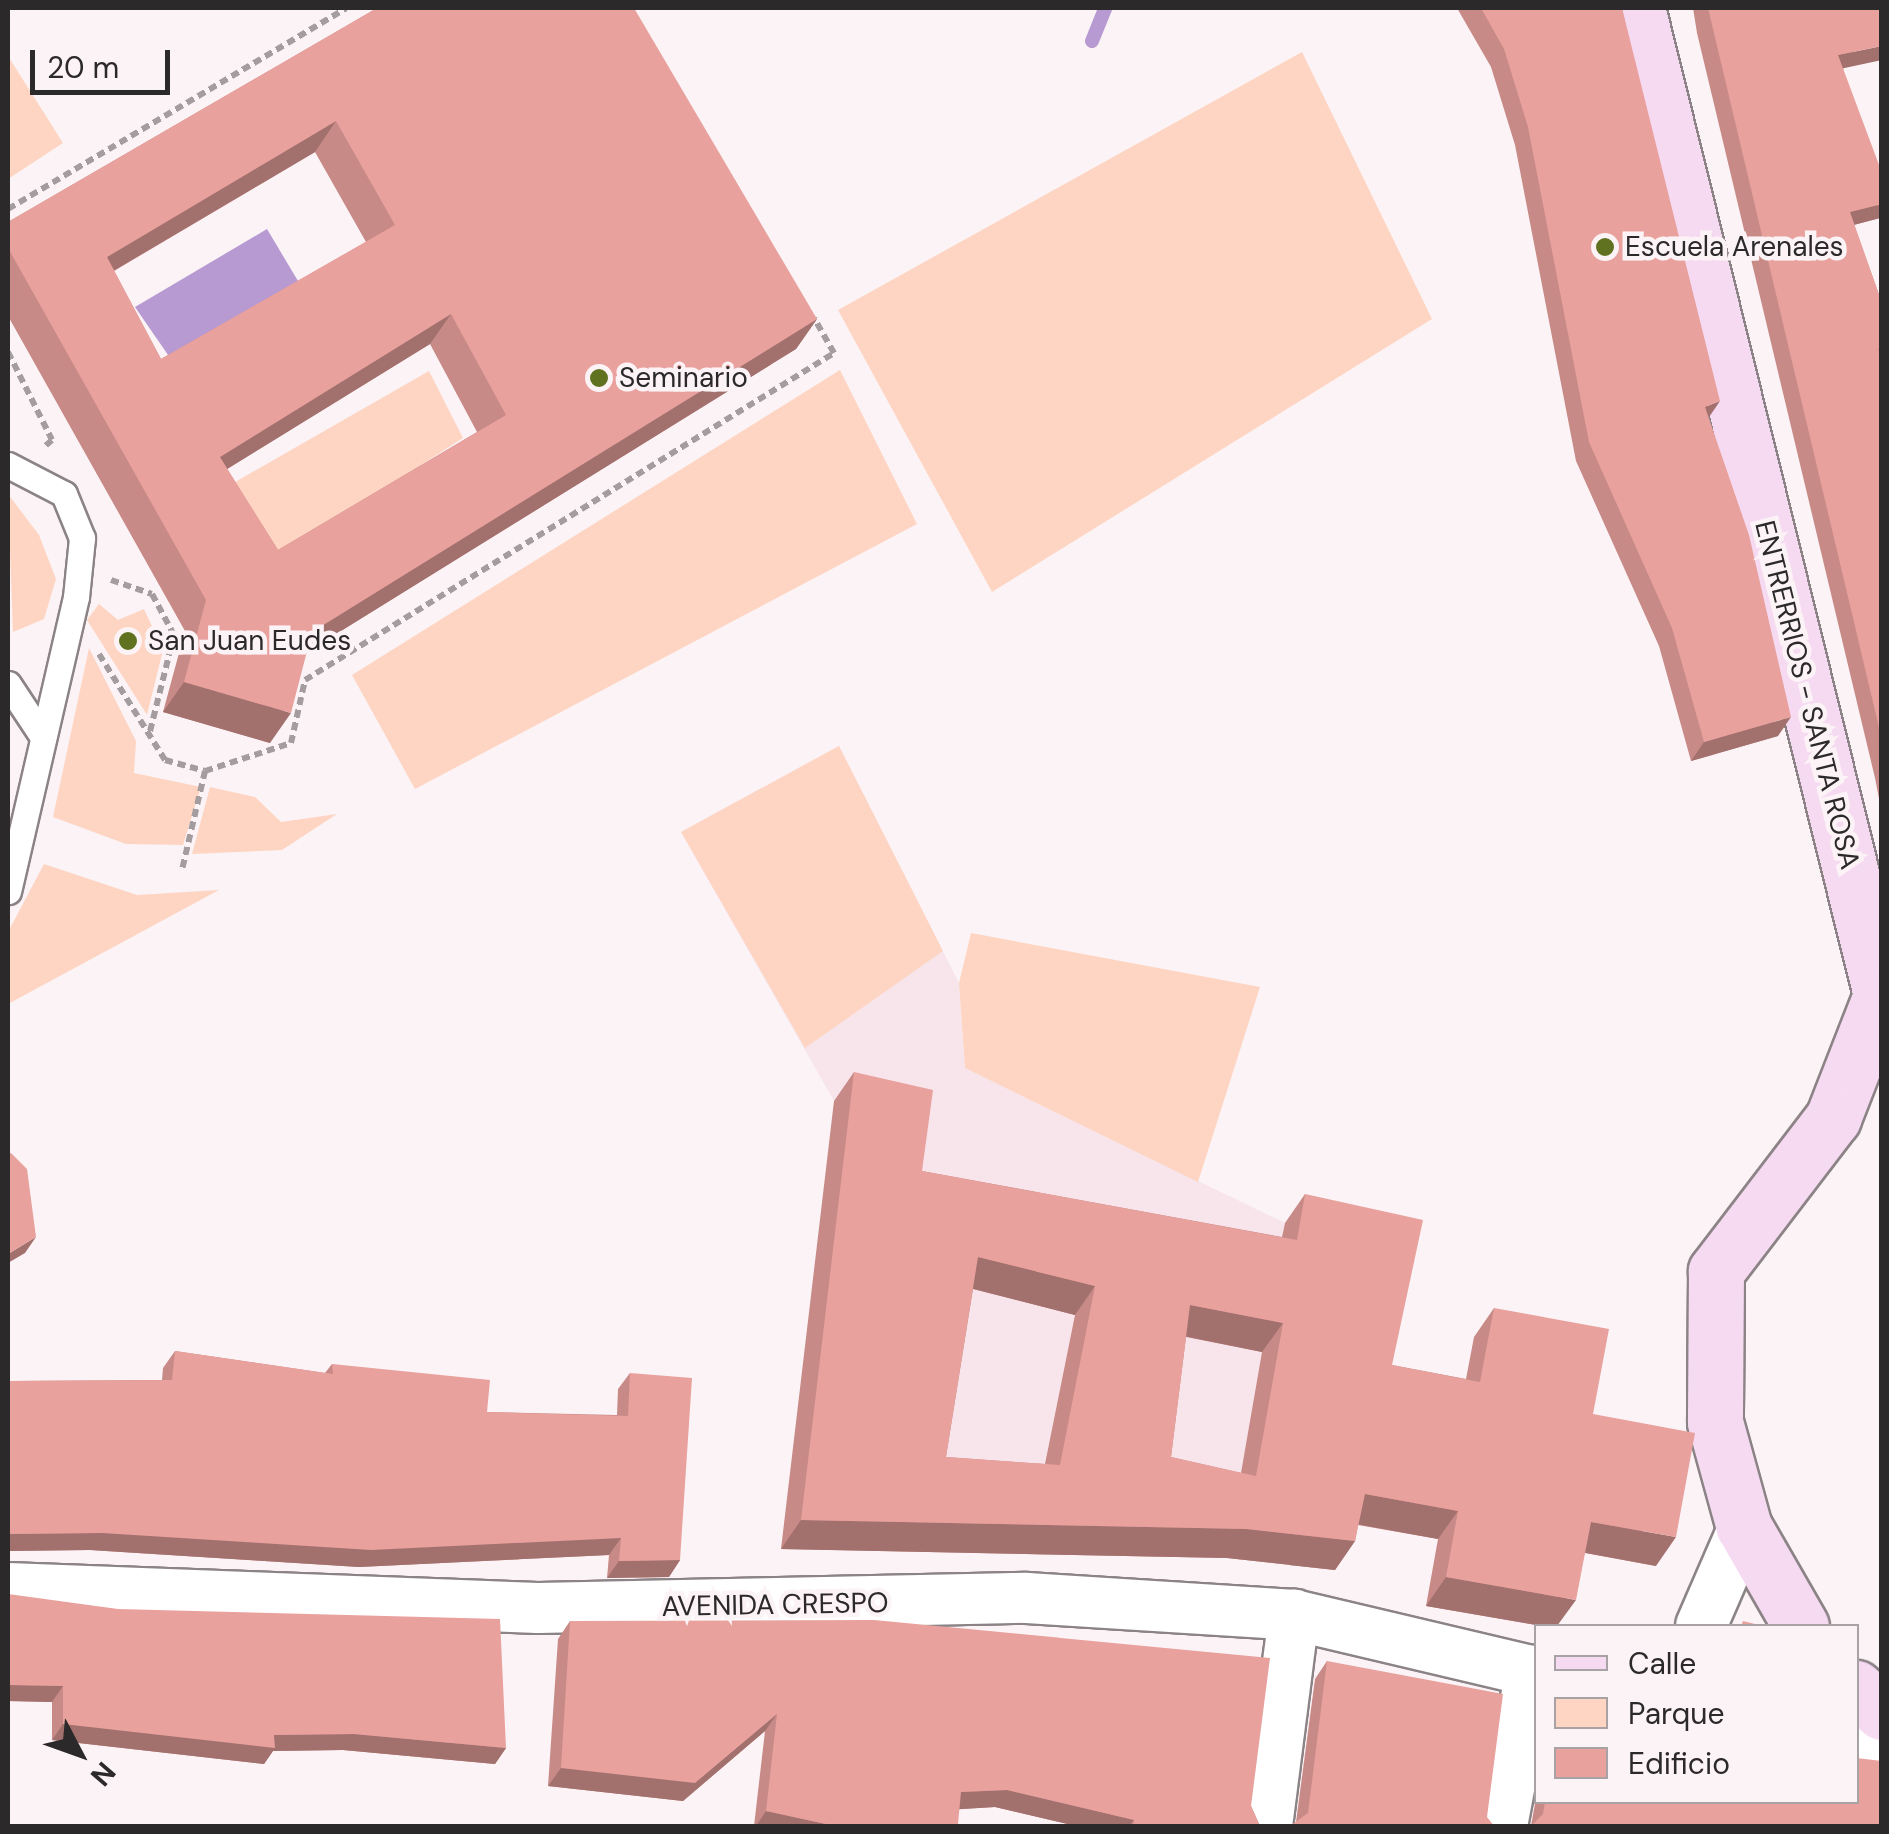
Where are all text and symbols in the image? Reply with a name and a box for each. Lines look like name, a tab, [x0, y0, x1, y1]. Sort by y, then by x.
scale bar	[35, 30, 175, 92]
text: 20 m	[47, 48, 119, 87]
place label: Escuela Arenales	[1625, 230, 1844, 264]
marker: Escuela Arenales	[1594, 236, 1616, 258]
place label: Seminario	[619, 361, 748, 395]
marker: Seminario	[588, 367, 610, 389]
street label: ENTRERRIOS - SANTA ROSA	[1747, 517, 1867, 873]
place label: San Juan Eudes	[148, 624, 351, 658]
marker: San Juan Eudes	[117, 630, 139, 652]
street label: AVENIDA CRESPO	[661, 1586, 889, 1624]
legend	[1534, 1624, 1859, 1804]
text: Calle	[1628, 1644, 1696, 1683]
text: Parque	[1628, 1694, 1725, 1733]
north arrow	[30, 1704, 130, 1804]
text: Edificio	[1628, 1744, 1730, 1783]
text: N	[82, 1754, 124, 1794]

